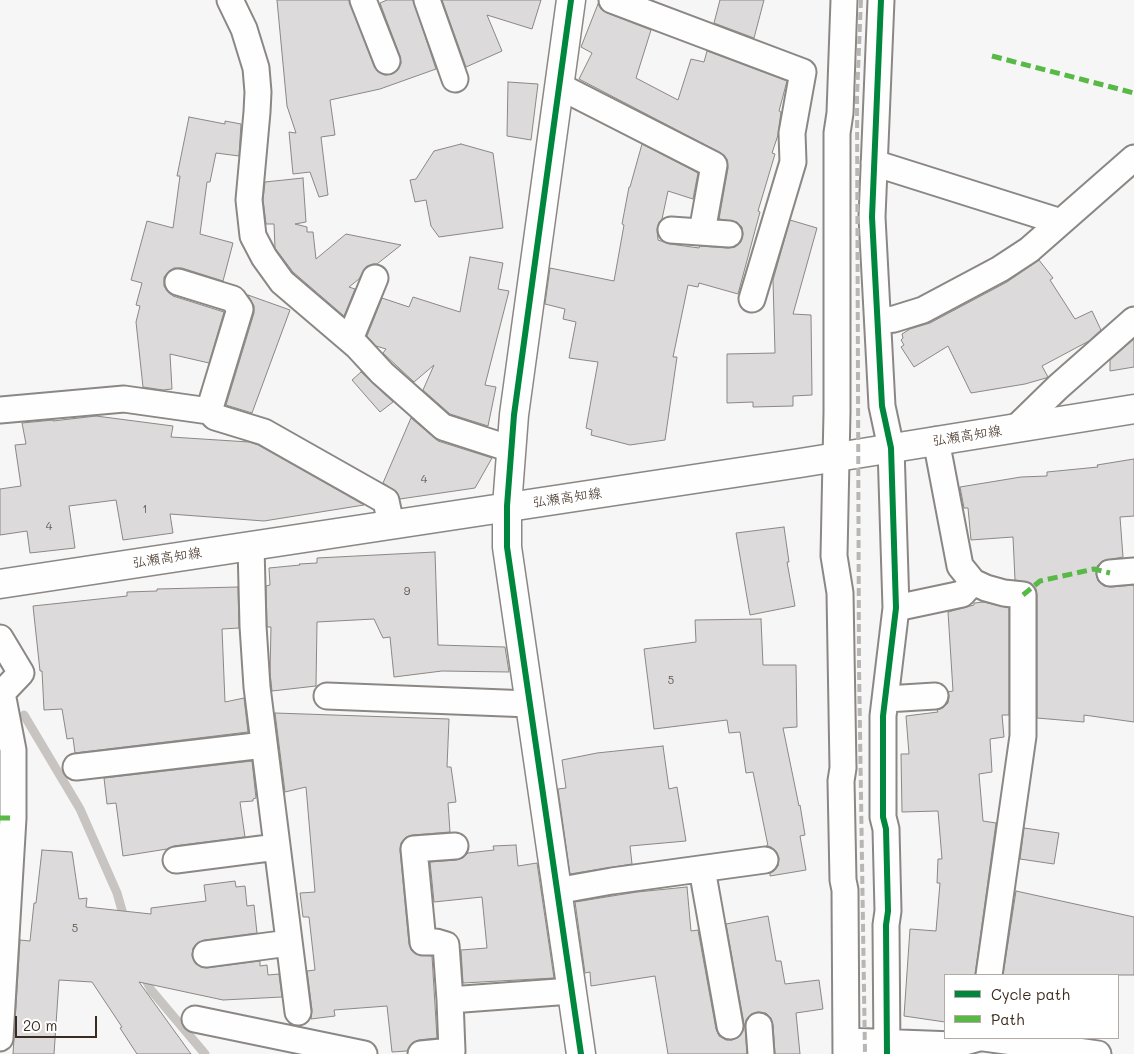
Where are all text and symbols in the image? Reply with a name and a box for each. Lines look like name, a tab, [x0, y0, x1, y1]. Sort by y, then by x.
street label: 弘瀬高知線	[931, 422, 1003, 450]
house number: 4	[421, 473, 427, 487]
street label: 弘瀬高知線	[531, 485, 603, 511]
house number: 1	[143, 503, 147, 517]
house number: 4	[46, 520, 52, 534]
street label: 弘瀬高知線	[131, 544, 203, 572]
house number: 9	[404, 585, 410, 599]
house number: 5	[668, 674, 674, 688]
house number: 5	[72, 922, 78, 936]
legend	[944, 974, 1119, 1039]
text: Cycle path	[991, 984, 1070, 1004]
scale bar	[18, 1006, 100, 1038]
text: Path	[991, 1009, 1025, 1029]
text: 20 m	[23, 1015, 57, 1035]

